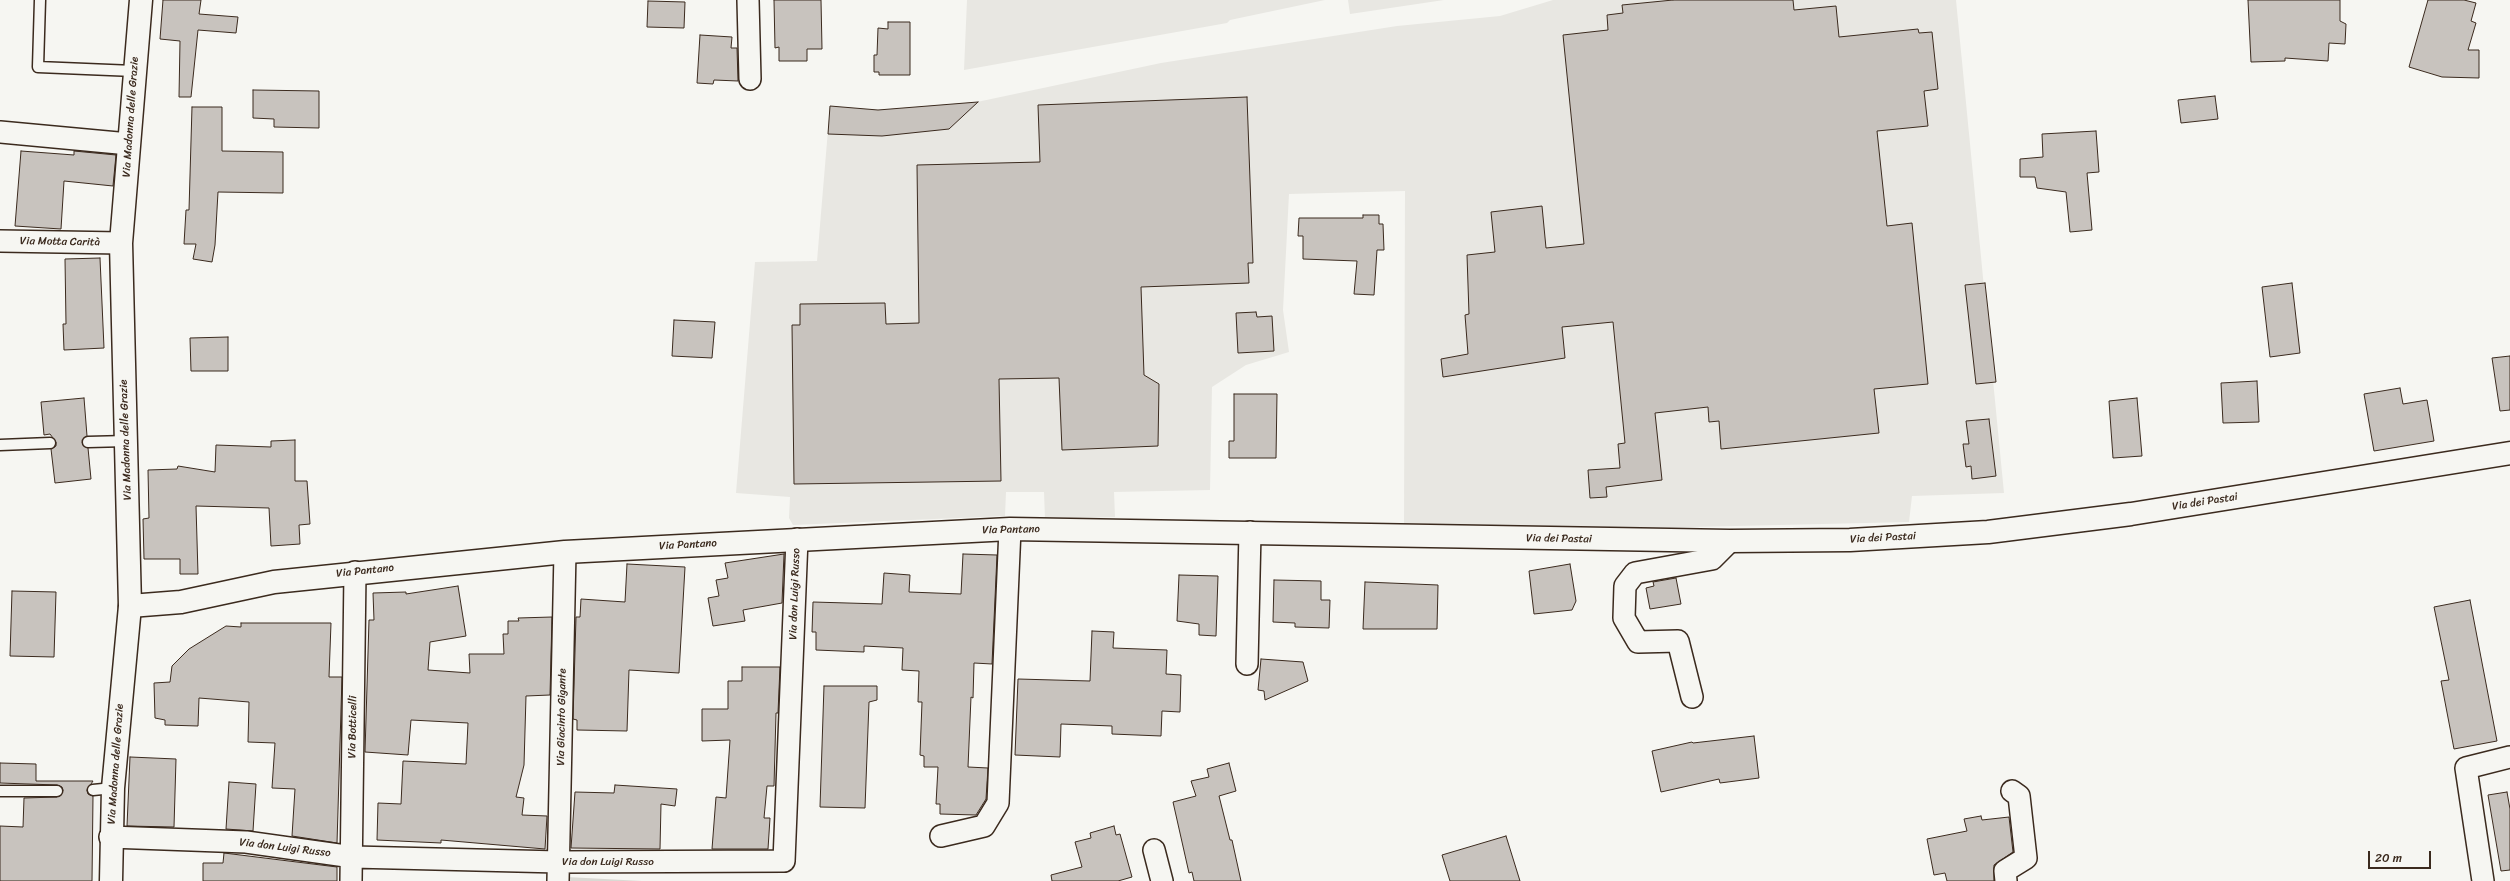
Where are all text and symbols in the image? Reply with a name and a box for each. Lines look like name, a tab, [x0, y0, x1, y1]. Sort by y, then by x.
street label: Via Madonna delle Grazie	[120, 56, 142, 178]
street label: Via Motta Carità	[20, 235, 100, 249]
street label: Via Madonna delle Grazie	[117, 379, 135, 501]
street label: Via dei Pastai	[2171, 490, 2239, 514]
street label: Via Pantano	[982, 523, 1040, 537]
street label: Via dei Pastai	[1850, 530, 1916, 546]
street label: Via dei Pastai	[1526, 532, 1592, 546]
street label: Via Pantano	[659, 537, 717, 553]
street label: Via don Luigi Russo	[787, 548, 803, 640]
street label: Via Pantano	[336, 561, 394, 581]
street label: Via Giacinto Gigante	[555, 668, 569, 766]
street label: Via Botticelli	[346, 696, 360, 758]
street label: Via Madonna delle Grazie	[105, 703, 127, 825]
street label: Via don Luigi Russo	[239, 836, 331, 860]
scale bar	[2370, 843, 2433, 869]
text: 20 m	[2375, 847, 2402, 869]
street label: Via don Luigi Russo	[562, 855, 654, 869]

